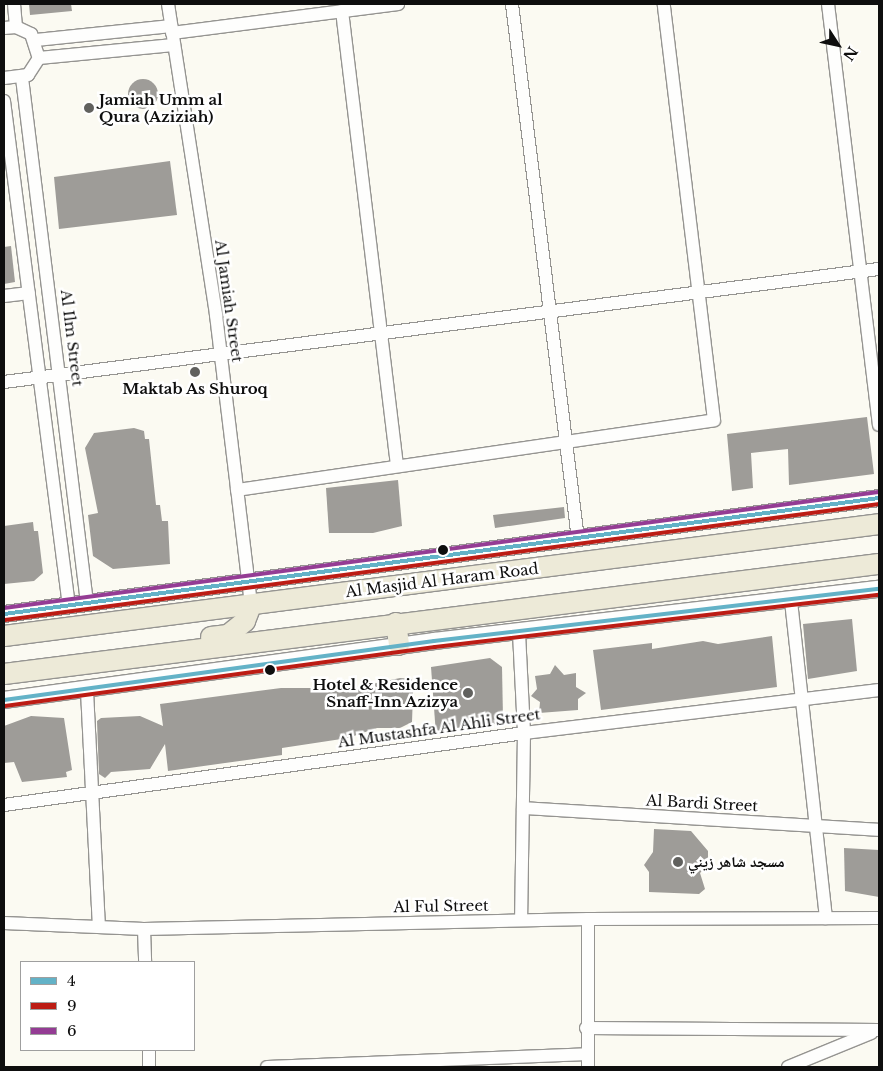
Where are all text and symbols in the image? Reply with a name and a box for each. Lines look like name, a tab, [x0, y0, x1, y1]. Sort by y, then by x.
north arrow	[813, 20, 863, 70]
text: N	[839, 43, 861, 64]
place label: Jamiah Umm al Qura (Aziziah)	[99, 90, 223, 125]
marker: Jamiah Umm al Qura (Aziziah)	[83, 102, 95, 114]
street label: Al Jamiah Street	[211, 238, 247, 364]
street label: Al Ilm Street	[57, 289, 87, 387]
marker: Maktab As Shuroq	[189, 366, 201, 378]
place label: Maktab As Shuroq	[122, 380, 268, 398]
unlabelled marker	[438, 545, 448, 555]
street label: Al Masjid Al Haram Road	[344, 559, 540, 601]
unlabelled marker	[265, 665, 275, 675]
place label: Hotel & Residence Snaff-Inn Azizya	[312, 675, 458, 710]
marker: Hotel & Residence Snaff-Inn Azizya	[462, 687, 474, 699]
street label: Al Mustashfa Al Ahli Street	[336, 705, 542, 751]
street label: Al Bardi Street	[645, 791, 759, 815]
place label: مسجد شاهر زيني	[688, 853, 785, 871]
marker: مسجد شاهر زيني	[672, 856, 684, 868]
street label: Al Ful Street	[393, 896, 489, 916]
legend	[20, 961, 195, 1051]
text: 4	[67, 971, 76, 990]
text: 9	[67, 996, 77, 1015]
text: 6	[67, 1021, 77, 1040]

